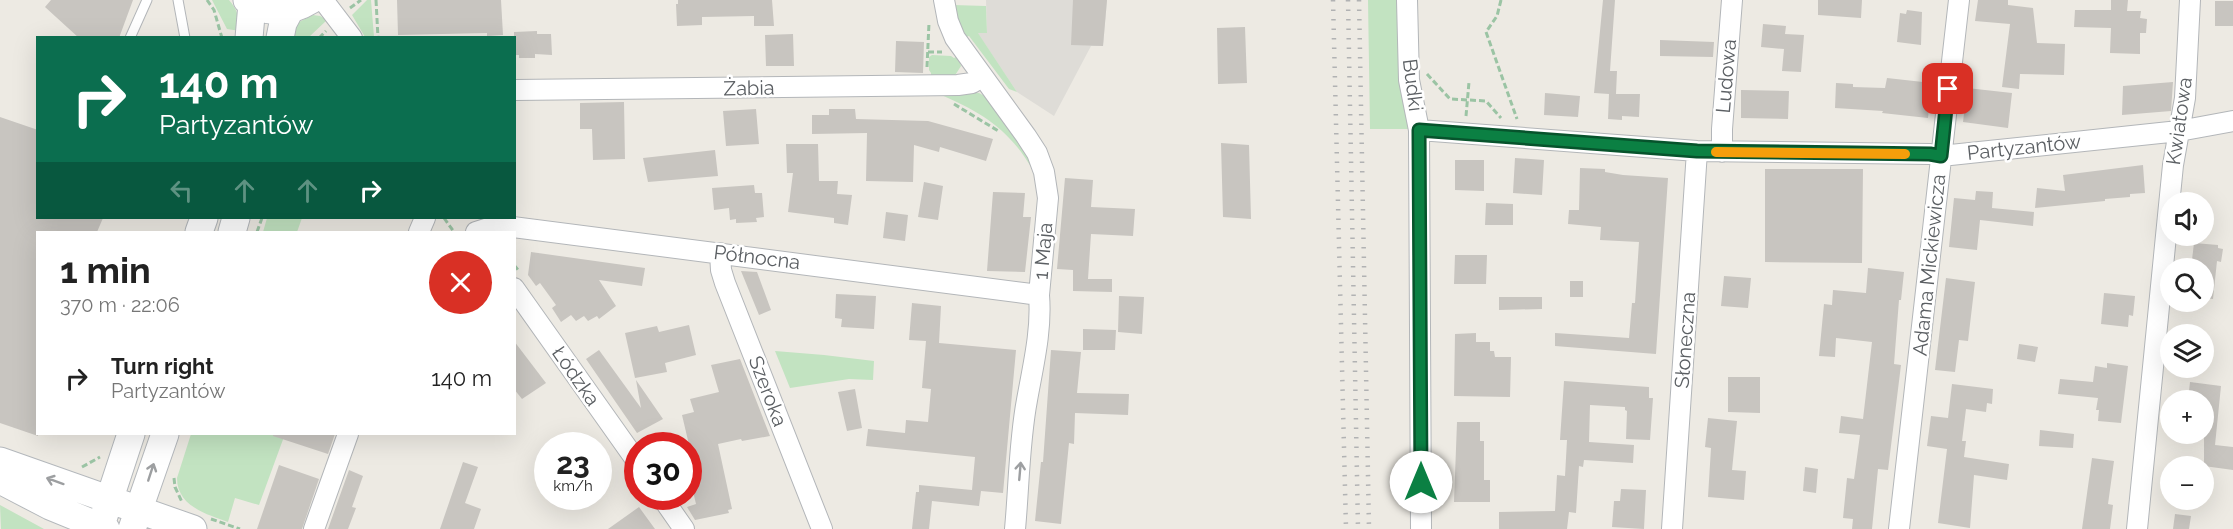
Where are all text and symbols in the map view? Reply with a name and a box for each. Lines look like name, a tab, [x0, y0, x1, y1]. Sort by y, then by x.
street label: Ludowa	[1711, 38, 1741, 114]
street label: Budki	[1398, 57, 1428, 113]
text: 140 m	[159, 59, 279, 108]
icon: right	[60, 60, 138, 138]
pin	[1922, 63, 1973, 114]
icon: arrive	[1931, 72, 1964, 105]
street label: Żabia	[723, 75, 775, 100]
street label: Kwiatowa	[2161, 75, 2197, 167]
text: Partyzantów	[159, 109, 313, 140]
street label: Partyzantów	[1966, 129, 2082, 165]
street label: Adama Mickiewicza	[1908, 173, 1950, 357]
icon: left	[165, 174, 198, 207]
icon: ahead	[228, 174, 261, 207]
icon: ahead	[291, 174, 324, 207]
icon: right	[354, 174, 387, 207]
map controls	[2160, 192, 2214, 510]
button: sound	[2160, 192, 2214, 246]
street label: 1 Maja	[1029, 221, 1057, 281]
street label: Północna	[712, 240, 802, 274]
text: 1 min	[60, 249, 151, 291]
button: close	[429, 251, 492, 314]
button: search	[2160, 258, 2214, 312]
street label: Słoneczna	[1670, 291, 1700, 389]
text: 370 m · 22:06	[60, 293, 180, 317]
button: layers	[2160, 324, 2214, 378]
street label: Łódzka	[547, 342, 605, 410]
street label: Szeroka	[744, 352, 792, 430]
text: Turn right	[111, 353, 214, 379]
icon: right	[60, 362, 93, 395]
text: 140 m	[431, 365, 492, 391]
text: Partyzantów	[111, 379, 225, 403]
button: +	[2160, 390, 2214, 444]
speed limit sign: 30	[624, 432, 702, 510]
text: 23	[556, 446, 590, 481]
position arrow	[1389, 450, 1453, 514]
button: −	[2160, 456, 2214, 510]
one-way arrow	[1015, 461, 1026, 481]
one-way arrow	[147, 463, 158, 482]
one-way arrow	[46, 474, 64, 485]
text: km/h	[553, 477, 593, 495]

